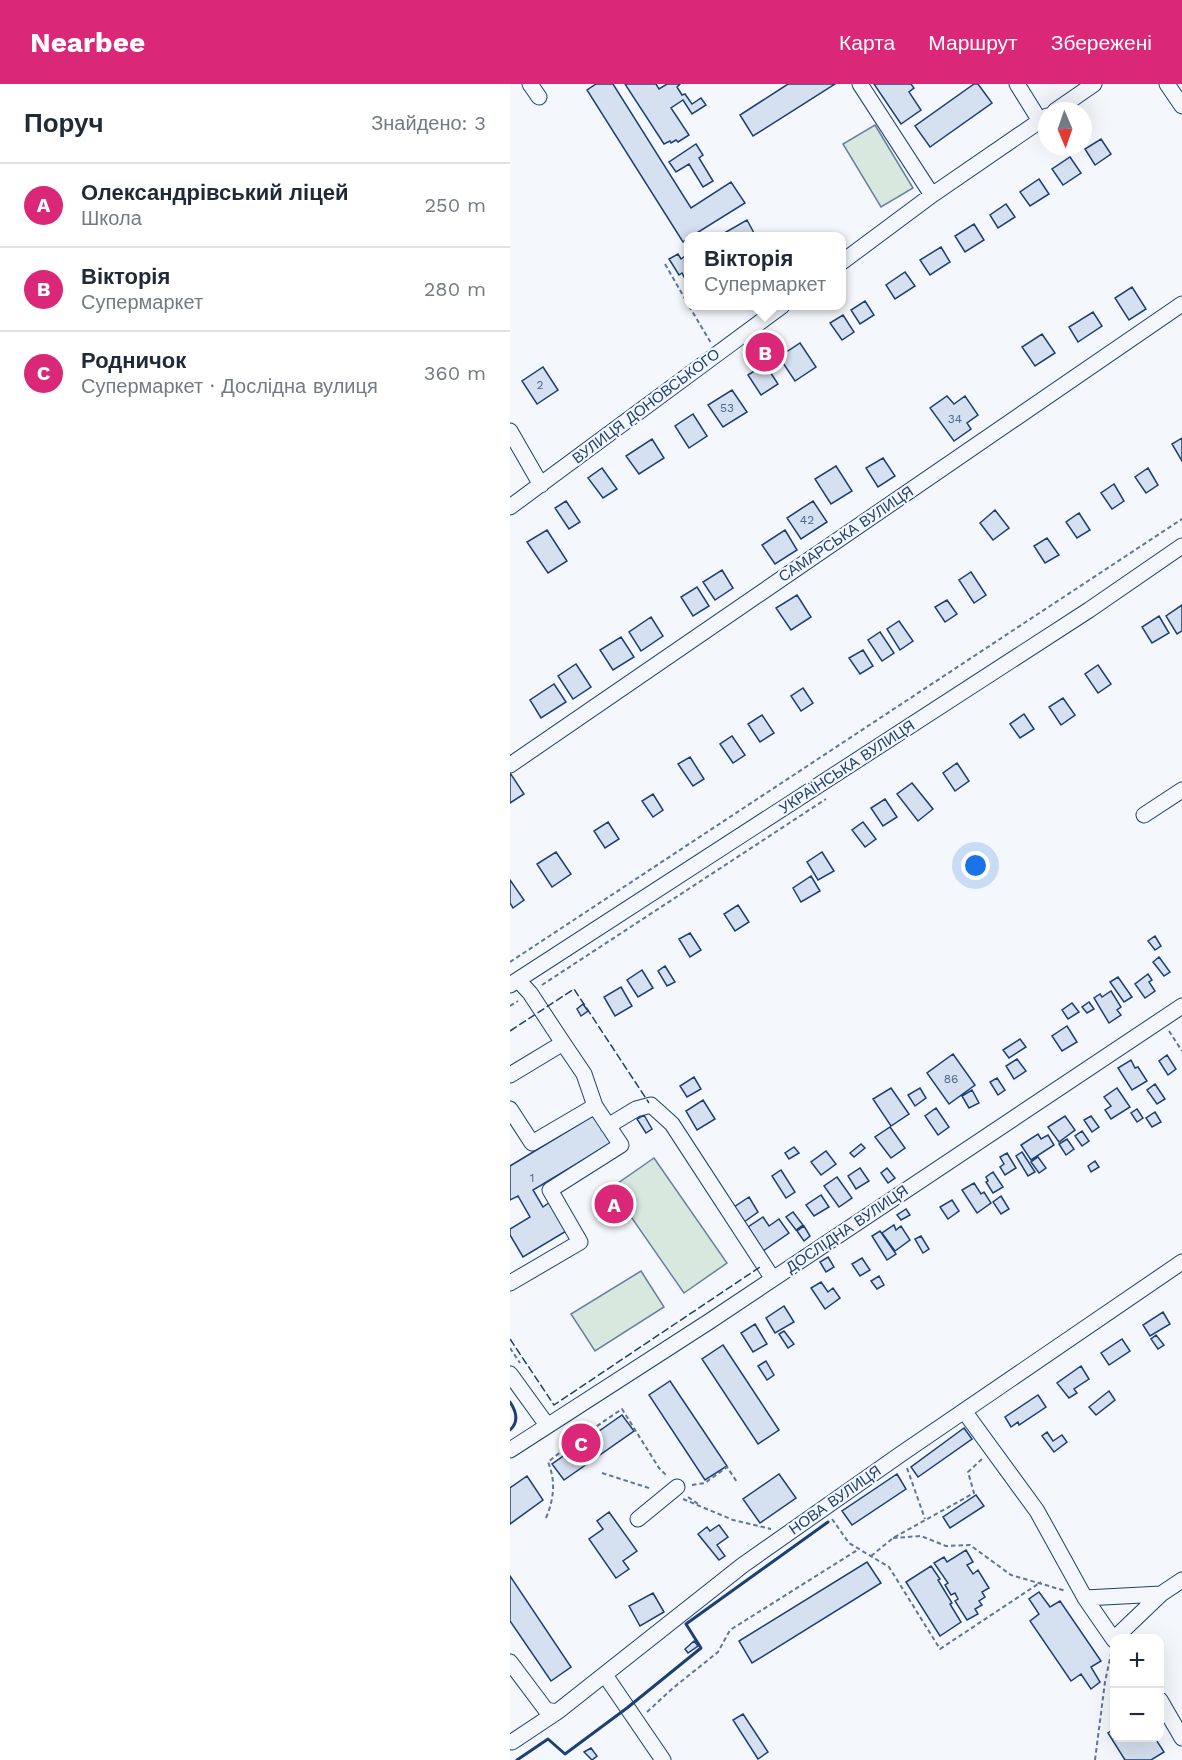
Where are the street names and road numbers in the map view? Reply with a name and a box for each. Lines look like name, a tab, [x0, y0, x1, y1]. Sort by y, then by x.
street label: ВУЛИЦЯ ДОНОВСЬКОГО	[569, 345, 723, 467]
street label: САМАРСЬКА ВУЛИЦЯ	[775, 482, 917, 586]
street label: УКРАЇНСЬКА ВУЛИЦЯ	[776, 716, 918, 818]
street label: ДОСЛІДНА ВУЛИЦЯ	[783, 1181, 911, 1277]
street label: НОВА ВУЛИЦЯ	[786, 1462, 884, 1538]

